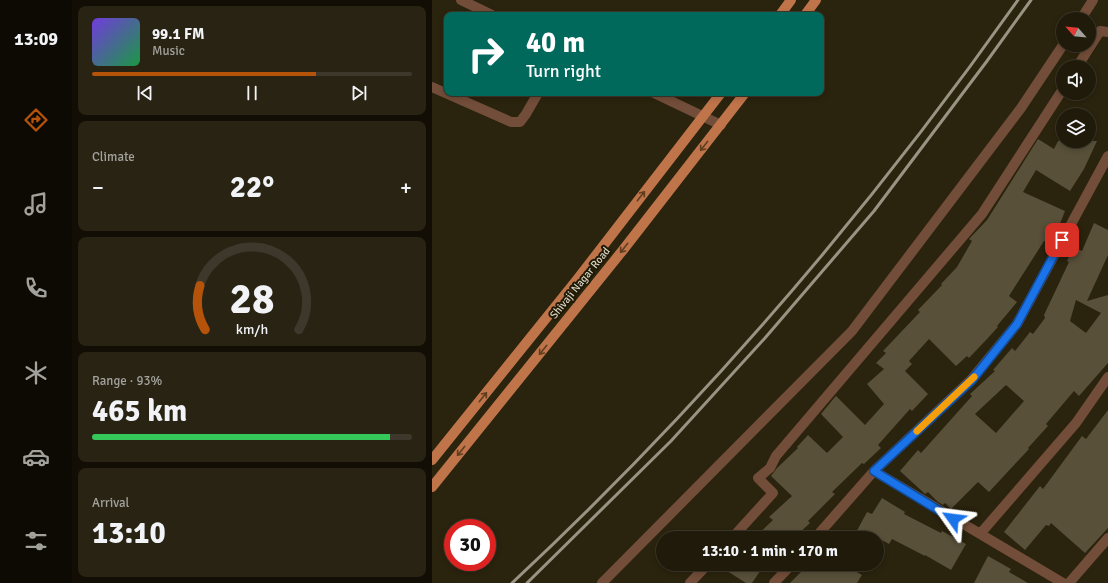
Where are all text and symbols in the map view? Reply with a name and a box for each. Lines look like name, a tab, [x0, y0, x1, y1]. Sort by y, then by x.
north arrow	[1056, 12, 1096, 52]
map controls	[1056, 12, 1096, 148]
text: 99.1 FM	[152, 25, 204, 43]
text: 40 m	[526, 26, 585, 60]
text: 13:09	[14, 28, 58, 50]
icon: right	[460, 28, 512, 80]
text: Music	[152, 43, 185, 59]
text: Turn right	[526, 60, 601, 82]
button: sound	[1056, 60, 1096, 100]
icon: previous	[134, 82, 156, 104]
icon: pause	[241, 82, 263, 104]
icon: next	[348, 82, 370, 104]
icon: directions	[22, 106, 50, 134]
button: layers	[1056, 108, 1096, 148]
one-way arrow	[700, 140, 709, 151]
text: Climate	[92, 149, 135, 165]
text: 22°	[230, 169, 274, 206]
text: −	[92, 174, 104, 201]
text: +	[400, 174, 412, 201]
icon: music	[22, 190, 50, 218]
one-way arrow	[637, 191, 646, 202]
pin	[1045, 223, 1079, 257]
icon: arrive	[1051, 229, 1073, 251]
one-way arrow	[620, 243, 628, 254]
street label: Shivaji Nagar Road	[547, 244, 613, 321]
text: 28	[230, 273, 274, 324]
icon: phone	[22, 274, 50, 302]
text: km/h	[236, 320, 268, 337]
one-way arrow	[538, 344, 547, 355]
icon: climate	[22, 359, 50, 387]
text: Range · 93%	[92, 373, 162, 389]
one-way arrow	[478, 392, 487, 403]
text: 465 km	[92, 393, 187, 430]
icon: car	[22, 443, 50, 471]
one-way arrow	[457, 445, 466, 456]
text: Arrival	[92, 495, 129, 511]
position arrow	[932, 498, 974, 540]
text: 13:10	[92, 515, 166, 552]
speed limit sign: 30	[444, 519, 496, 571]
icon: filters	[22, 527, 50, 555]
text: 13:10 · 1 min · 170 m	[702, 542, 838, 560]

